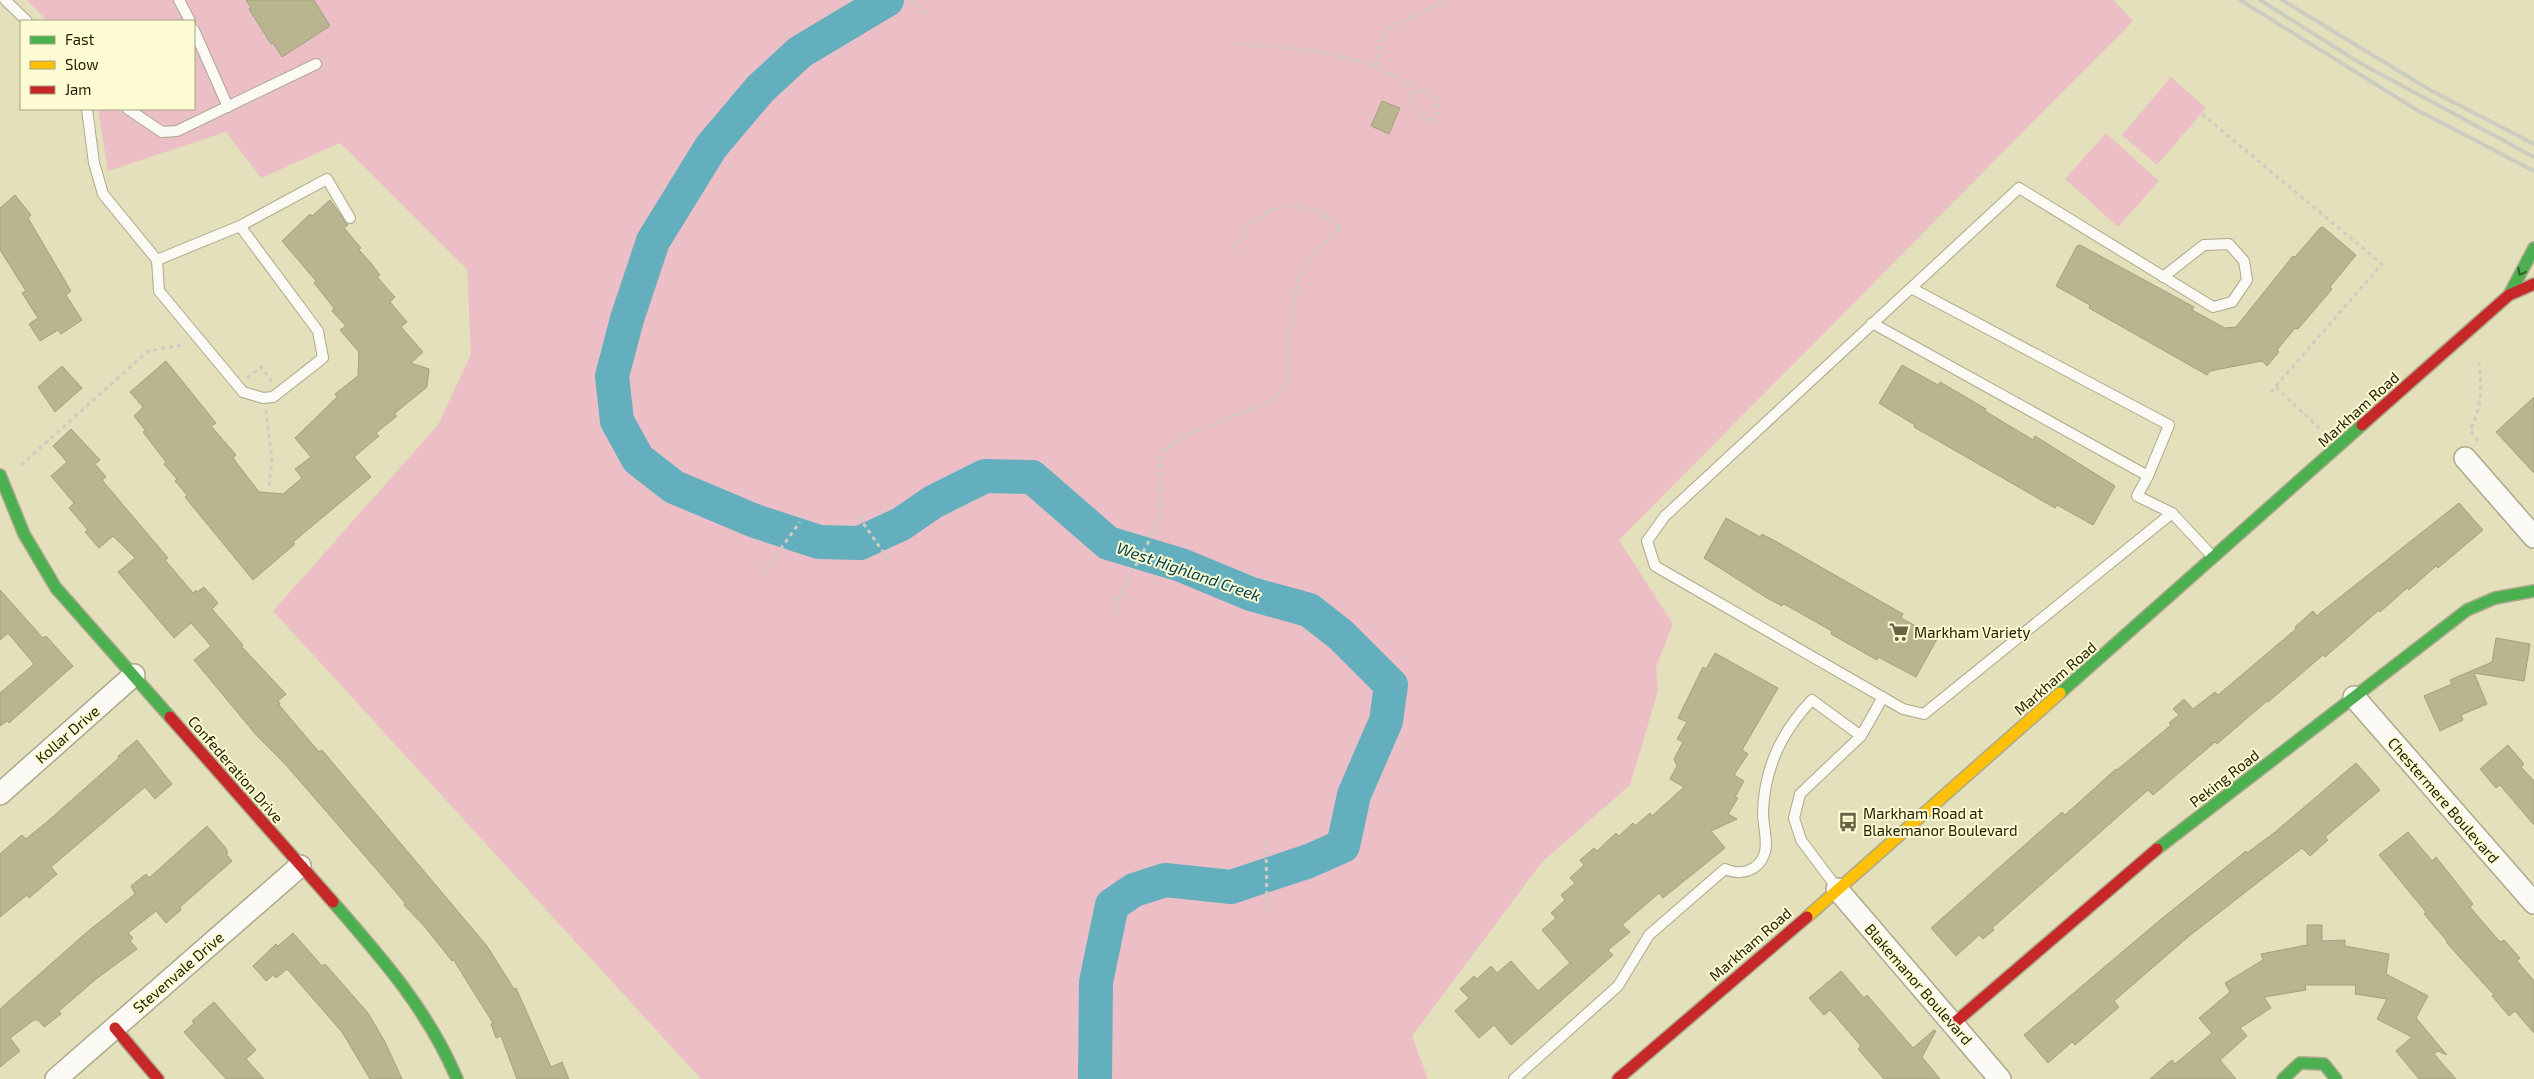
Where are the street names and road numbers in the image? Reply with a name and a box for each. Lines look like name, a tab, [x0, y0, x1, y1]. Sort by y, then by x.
street label: Markham Road	[2314, 368, 2402, 450]
street label: Markham Road	[2010, 637, 2100, 719]
street label: Kollar Drive	[31, 701, 103, 767]
street label: Confederation Drive	[185, 712, 287, 826]
street label: Chestermere Boulevard	[2385, 734, 2503, 866]
street label: Peking Road	[2186, 745, 2262, 811]
street label: Markham Road	[1705, 903, 1795, 985]
street label: Blakemanor Boulevard	[1862, 920, 1976, 1048]
street label: Stevenvale Drive	[129, 928, 227, 1016]

